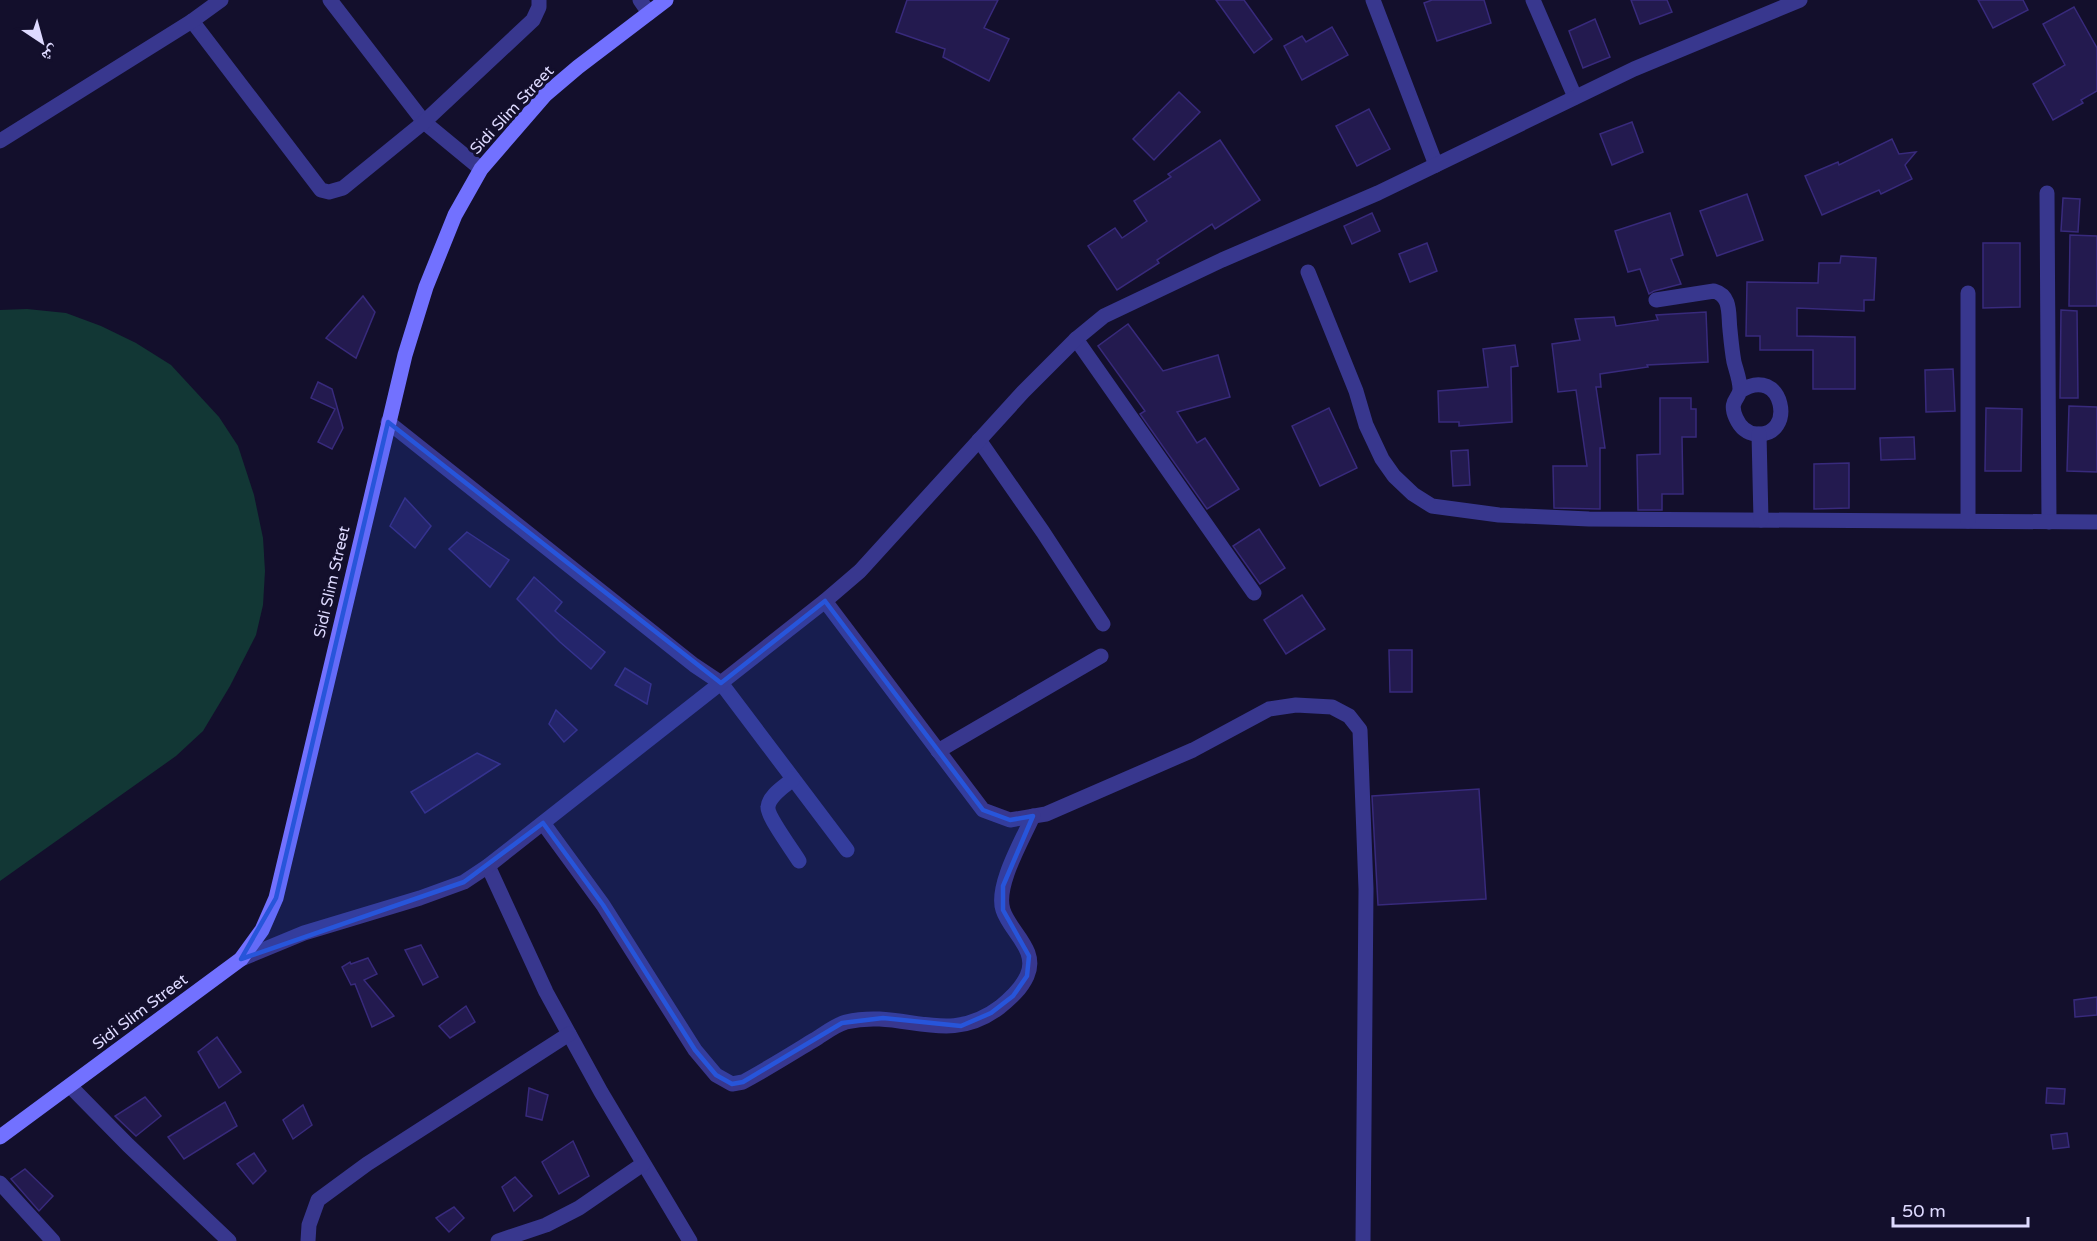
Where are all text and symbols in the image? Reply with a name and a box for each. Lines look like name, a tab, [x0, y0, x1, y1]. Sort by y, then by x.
north arrow	[12, 12, 72, 72]
text: ش	[37, 40, 63, 66]
street label: Sidi Slim Street	[466, 61, 558, 159]
street label: Sidi Slim Street	[309, 524, 355, 640]
street label: Sidi Slim Street	[88, 970, 192, 1054]
scale bar	[1893, 1190, 2028, 1228]
text: 50 m	[1902, 1200, 1946, 1222]

